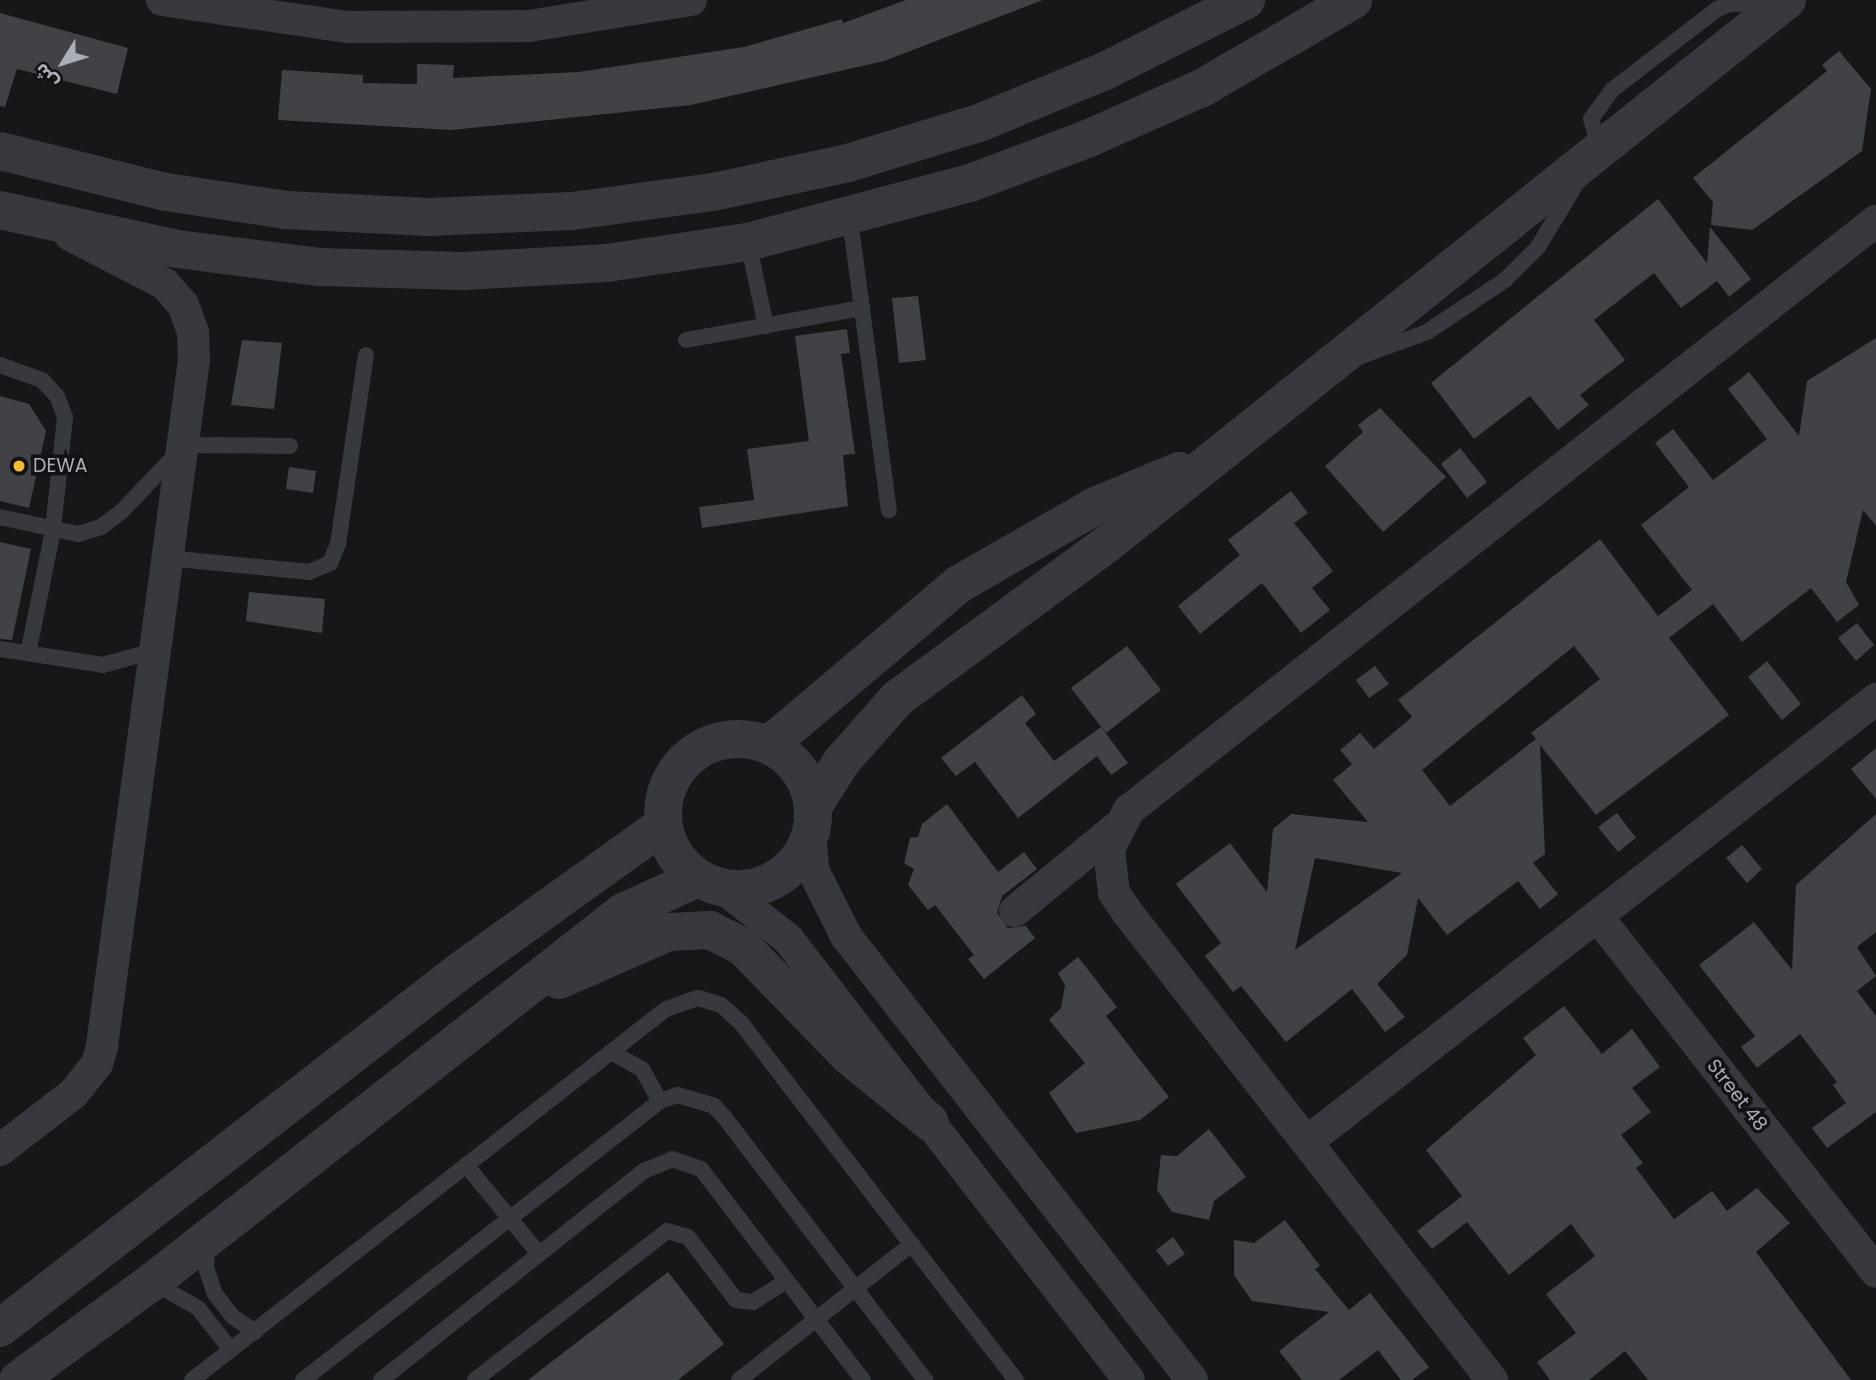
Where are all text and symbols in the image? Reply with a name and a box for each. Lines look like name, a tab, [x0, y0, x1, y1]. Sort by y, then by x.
north arrow	[28, 28, 98, 98]
text: ش	[27, 58, 65, 95]
place label: DEWA	[33, 455, 88, 477]
marker: DEWA	[11, 458, 27, 474]
street label: Street 48	[1702, 1055, 1772, 1135]

